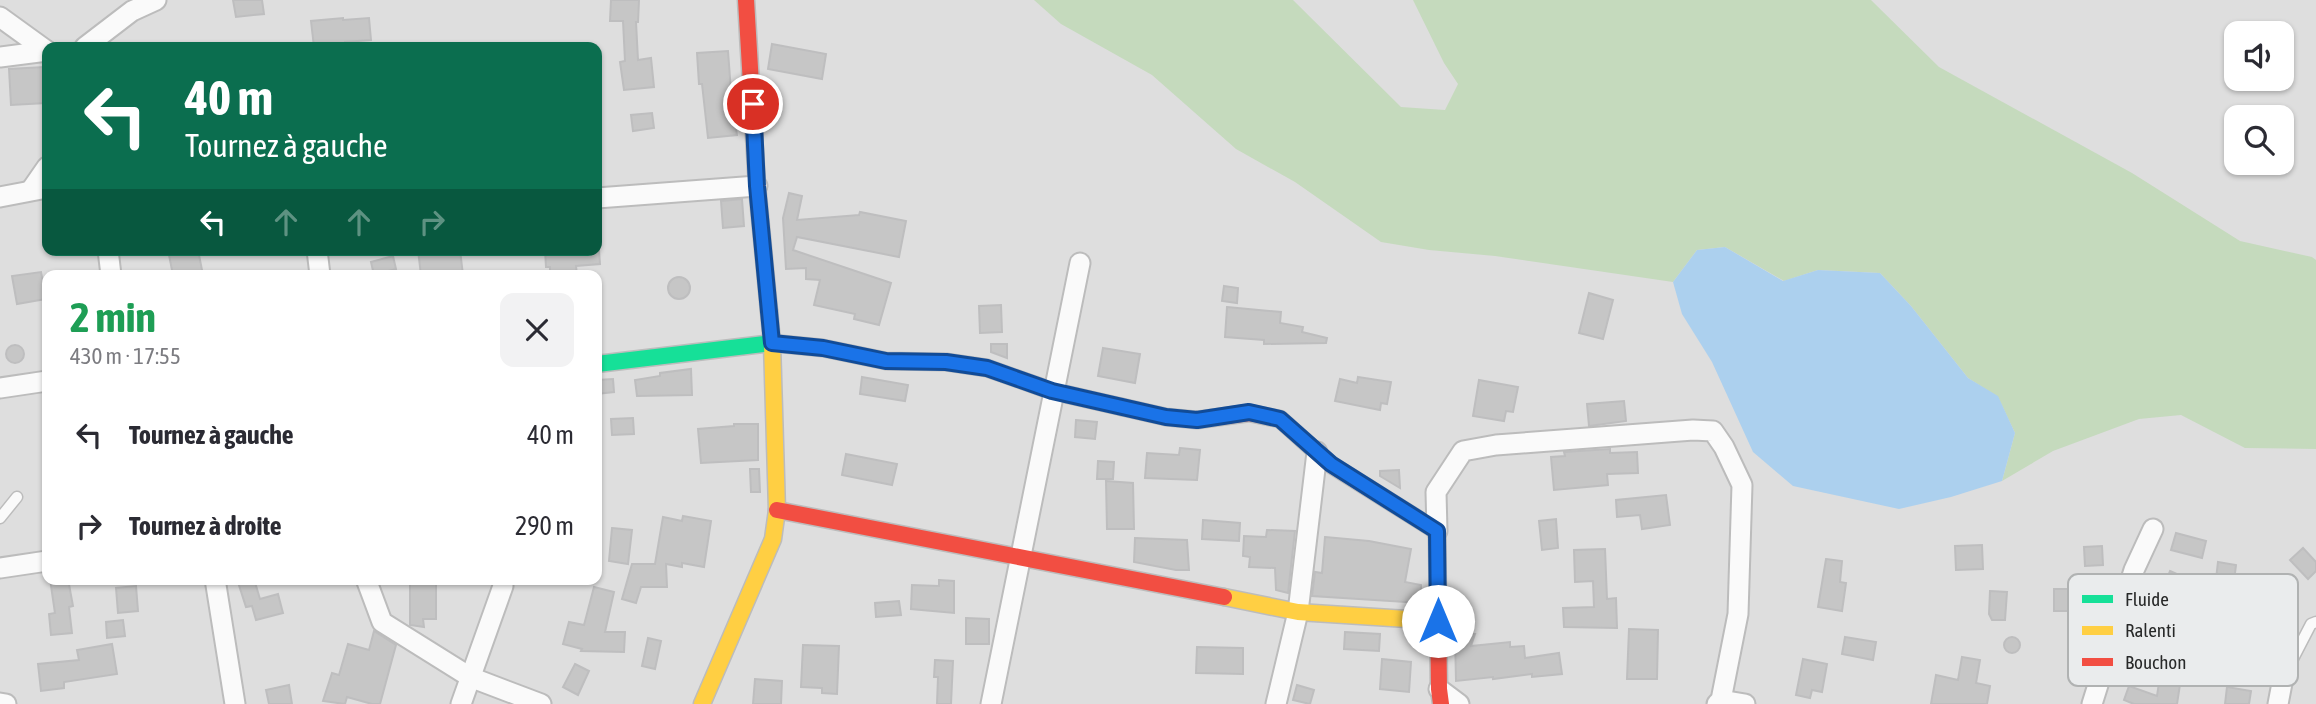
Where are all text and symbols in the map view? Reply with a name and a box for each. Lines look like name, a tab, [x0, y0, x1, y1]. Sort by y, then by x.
map controls	[2224, 21, 2294, 175]
button: sound	[2224, 21, 2294, 91]
text: 40 m	[185, 69, 273, 125]
icon: left	[70, 70, 161, 161]
pin	[723, 74, 783, 134]
icon: arrive	[734, 85, 772, 123]
button: search	[2224, 105, 2294, 175]
text: Tournez à gauche	[185, 127, 388, 164]
icon: left	[194, 203, 232, 241]
icon: ahead	[267, 203, 305, 241]
icon: ahead	[340, 203, 378, 241]
icon: right	[413, 203, 451, 241]
text: 2 min	[70, 293, 156, 341]
button: close	[500, 293, 574, 367]
text: 430 m · 17:55	[70, 343, 181, 369]
icon: left	[70, 416, 108, 454]
text: Tournez à gauche	[129, 420, 294, 450]
text: 40 m	[527, 420, 574, 450]
icon: right	[70, 507, 108, 545]
text: Tournez à droite	[129, 511, 282, 541]
text: 290 m	[515, 511, 574, 541]
legend	[2068, 574, 2298, 686]
position arrow	[1401, 584, 1475, 658]
text: Fluide	[2125, 588, 2169, 610]
text: Ralenti	[2125, 619, 2176, 641]
text: Bouchon	[2125, 651, 2187, 673]

